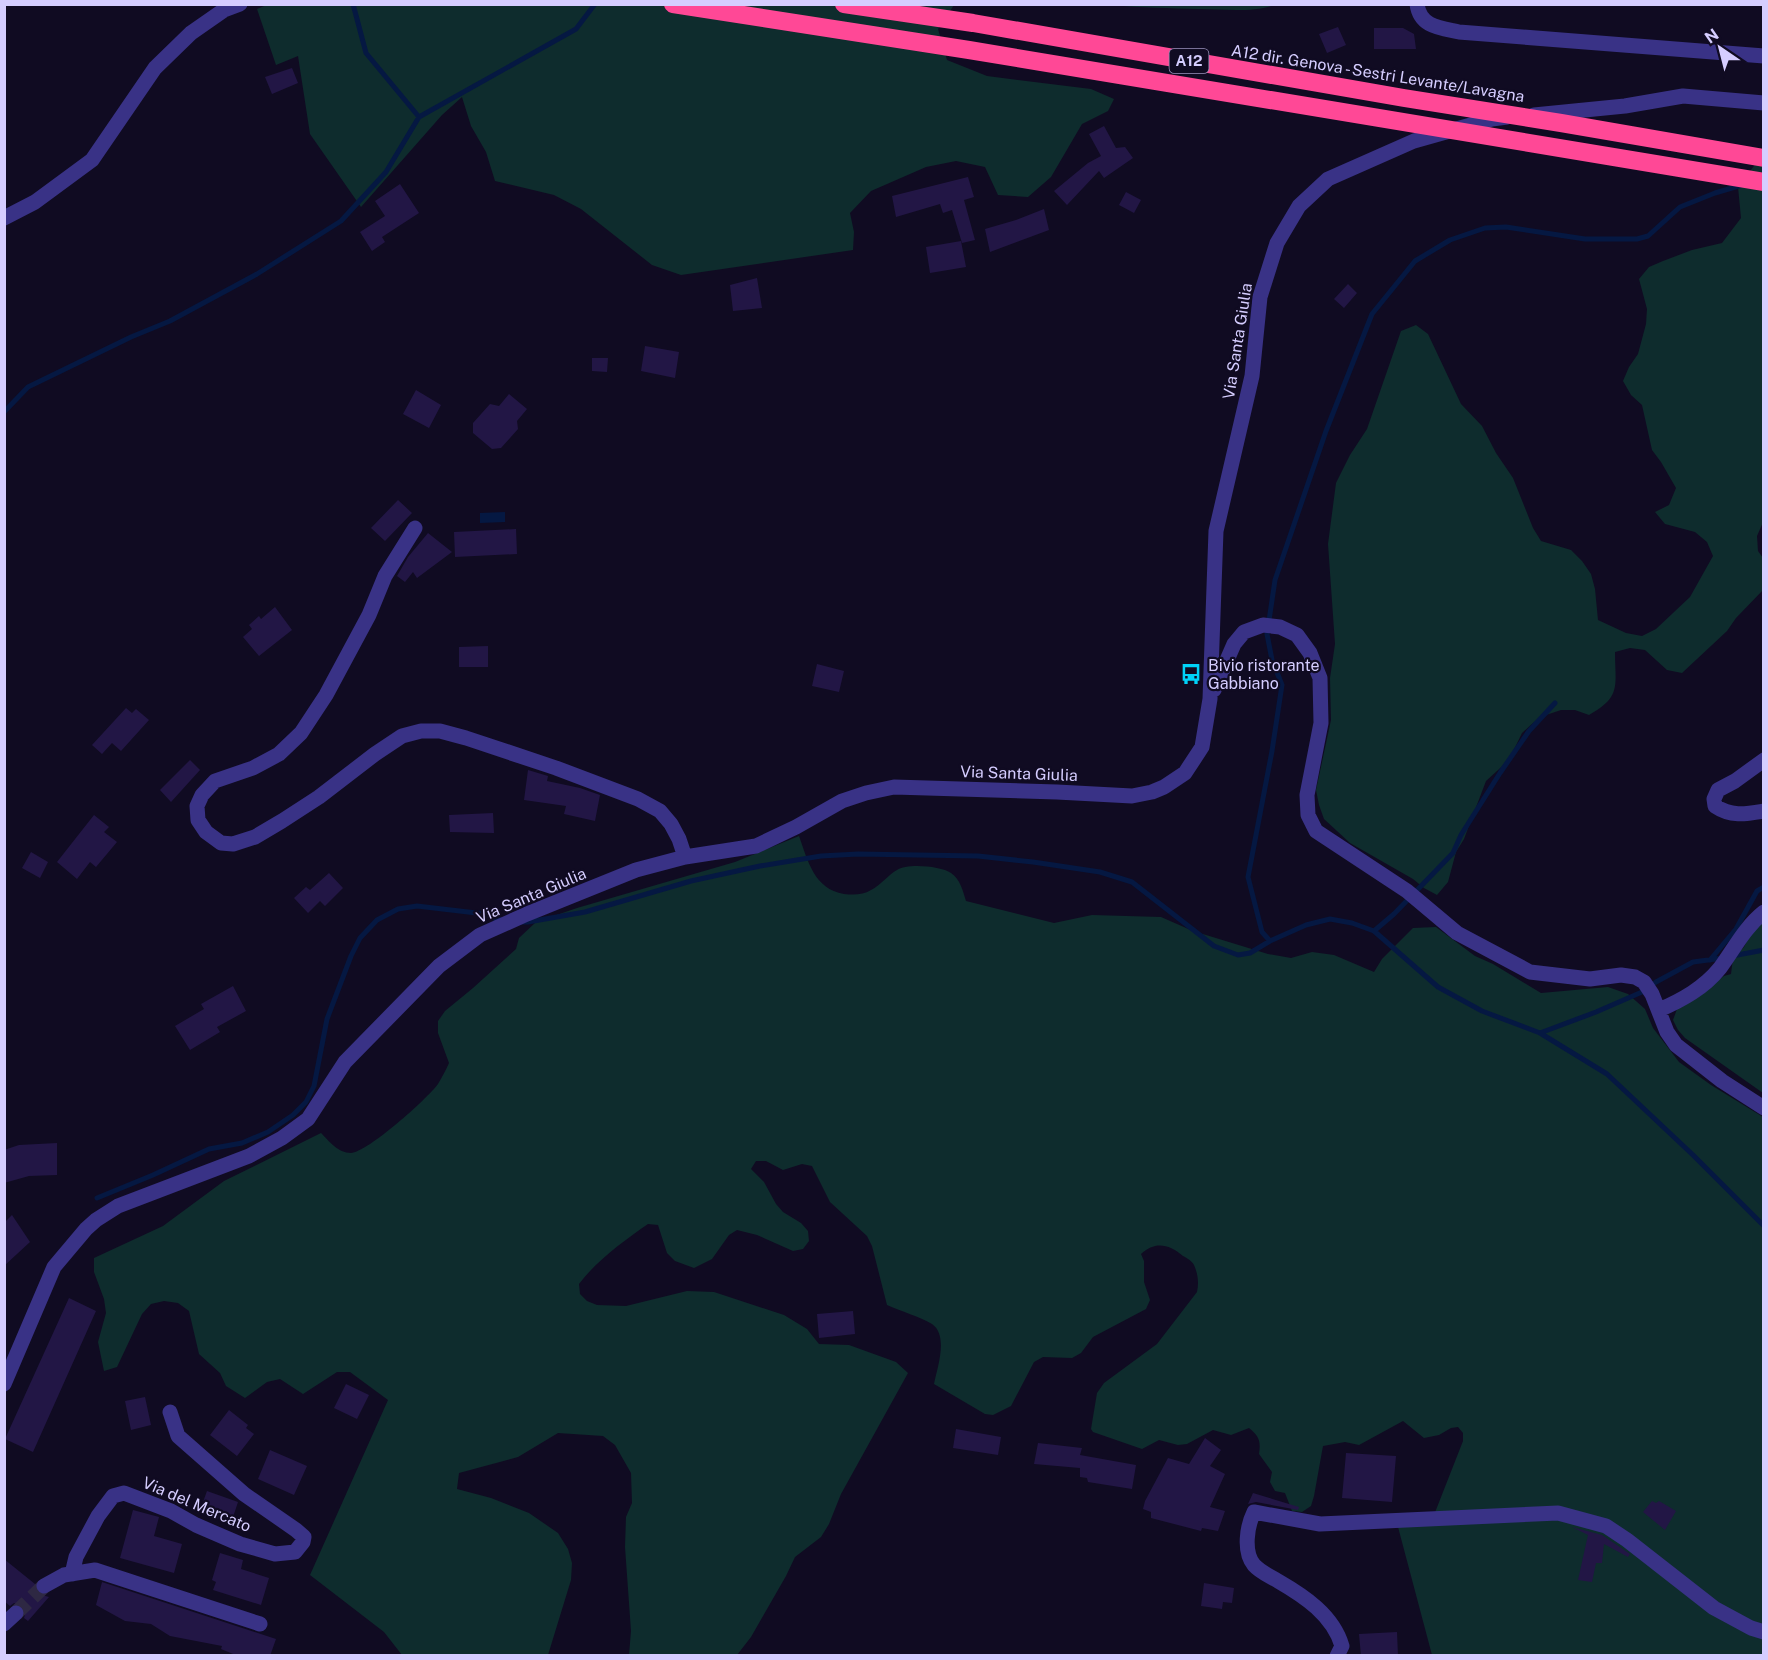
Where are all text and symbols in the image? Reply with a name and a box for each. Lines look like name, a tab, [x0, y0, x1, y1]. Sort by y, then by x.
north arrow	[1690, 18, 1750, 78]
text: N	[1701, 25, 1722, 47]
street label: A12 dir. Genova - Sestri Levante/Lavagna	[1230, 41, 1526, 106]
road number: A12	[1170, 49, 1208, 73]
street label: Via Santa Giulia	[1219, 282, 1256, 401]
place label: Bivio ristorante Gabbiano	[1208, 656, 1320, 693]
bus stop icon: Bivio ristorante Gabbiano	[1179, 662, 1203, 686]
street label: Via Santa Giulia	[960, 762, 1078, 785]
street label: Via Santa Giulia	[473, 864, 589, 927]
street label: Via del Mercato	[140, 1473, 254, 1536]

